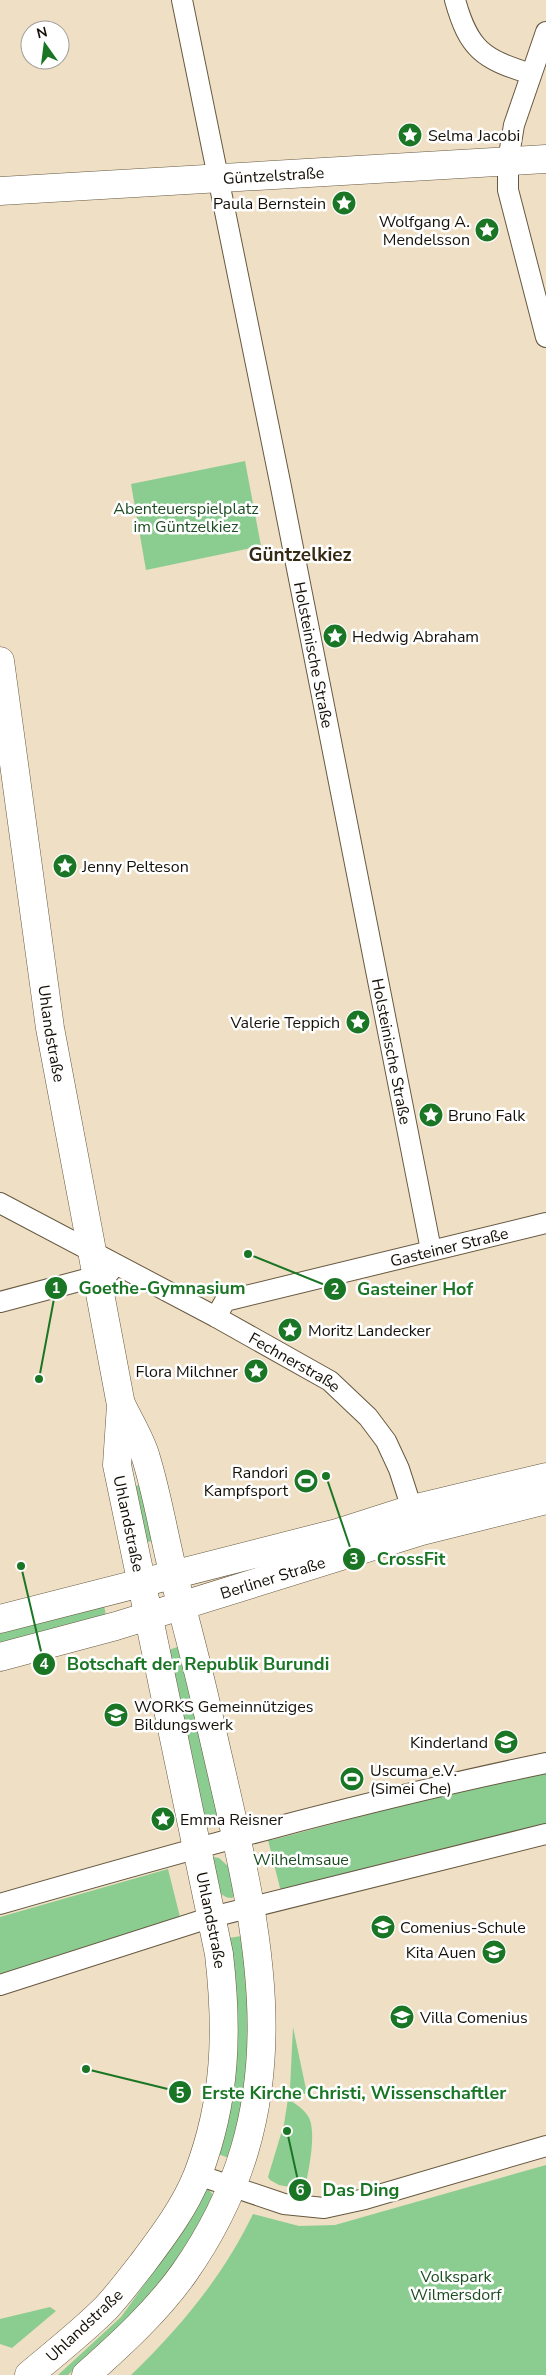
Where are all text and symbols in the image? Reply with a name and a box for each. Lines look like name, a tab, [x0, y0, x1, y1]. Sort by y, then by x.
north arrow	[20, 20, 70, 70]
text: N	[35, 22, 49, 43]
place icon: Selma Jacobi	[397, 122, 423, 148]
place label: Selma Jacobi	[428, 125, 520, 147]
street label: Güntzelstraße	[222, 162, 325, 190]
place icon: Paula Bernstein	[331, 190, 357, 216]
place label: Paula Bernstein	[213, 193, 326, 215]
place label: Wolfgang A. Mendelsson	[379, 211, 470, 251]
place icon: Wolfgang A. Mendelsson	[474, 217, 500, 243]
park label: Abenteuerspielplatz im Güntzelkiez	[113, 498, 259, 538]
district label: Güntzelkiez	[249, 542, 351, 568]
street label: Holsteinische Straße	[288, 580, 338, 730]
place icon: Hedwig Abraham	[322, 623, 348, 649]
place label: Hedwig Abraham	[352, 626, 479, 648]
place icon: Jenny Pelteson	[52, 853, 78, 879]
place label: Jenny Pelteson	[81, 856, 189, 878]
street label: Holsteinische Straße	[366, 976, 416, 1127]
street label: Uhlandstraße	[32, 984, 70, 1084]
place icon: Valerie Teppich	[345, 1009, 371, 1035]
place label: Valerie Teppich	[229, 1012, 340, 1034]
place icon: Bruno Falk	[418, 1102, 444, 1128]
place label: Bruno Falk	[448, 1105, 526, 1127]
street label: Gasteiner Straße	[388, 1223, 511, 1272]
callout: Goethe-Gymnasium	[43, 1271, 255, 1304]
callout: Gasteiner Hof	[322, 1272, 483, 1305]
text: Goethe-Gymnasium	[78, 1276, 246, 1300]
text: Gasteiner Hof	[357, 1277, 473, 1301]
text: 1	[51, 1278, 61, 1298]
text: 2	[330, 1279, 340, 1299]
place icon: Moritz Landecker	[277, 1317, 303, 1343]
place label: Moritz Landecker	[308, 1320, 431, 1342]
street label: Fechnerstraße	[245, 1328, 345, 1397]
place icon: Flora Milchner	[243, 1358, 269, 1384]
place label: Flora Milchner	[136, 1361, 238, 1383]
place label: Randori Kampfsport	[204, 1462, 288, 1502]
sports icon: Randori Kampfsport	[293, 1468, 319, 1494]
street label: Uhlandstraße	[107, 1474, 149, 1574]
callout: CrossFit	[341, 1542, 455, 1575]
text: CrossFit	[377, 1547, 445, 1571]
text: 3	[349, 1549, 359, 1569]
street label: Berliner Straße	[218, 1552, 328, 1605]
callout: Botschaft der Republik Burundi	[32, 1647, 339, 1680]
text: Botschaft der Republik Burundi	[67, 1652, 329, 1676]
text: 4	[39, 1654, 49, 1674]
place label: WORKS Gemeinnütziges Bildungswerk	[134, 1696, 313, 1736]
school or university icon: WORKS Gemeinnütziges Bildungswerk	[103, 1702, 129, 1728]
school or university icon: Kinderland	[493, 1729, 519, 1755]
place label: Kinderland	[410, 1732, 488, 1754]
place label: Uscuma e.V. (Simei Che)	[370, 1760, 457, 1800]
sports icon: Uscuma e.V. (Simei Che)	[339, 1766, 365, 1792]
place icon: Emma Reisner	[150, 1806, 176, 1832]
place label: Emma Reisner	[180, 1809, 283, 1831]
park label: Wilhelmsaue	[253, 1849, 349, 1871]
street label: Uhlandstraße	[190, 1870, 231, 1970]
school or university icon: Comenius-Schule	[370, 1914, 396, 1940]
place label: Comenius-Schule	[400, 1917, 526, 1939]
school or university icon: Kita Auen	[481, 1939, 507, 1965]
place label: Kita Auen	[406, 1942, 476, 1964]
school or university icon: Villa Comenius	[389, 2004, 415, 2030]
place label: Villa Comenius	[419, 2007, 528, 2029]
callout: Erste Kirche Christi, Wissenschaftler	[167, 2076, 517, 2109]
text: Erste Kirche Christi, Wissenschaftler	[202, 2081, 506, 2105]
text: 5	[175, 2083, 185, 2103]
callout: Das Ding	[288, 2173, 410, 2206]
text: Das Ding	[323, 2178, 399, 2202]
text: 6	[295, 2180, 305, 2200]
park label: Volkspark Wilmersdorf	[410, 2266, 502, 2306]
street label: Uhlandstraße	[41, 2284, 128, 2367]

